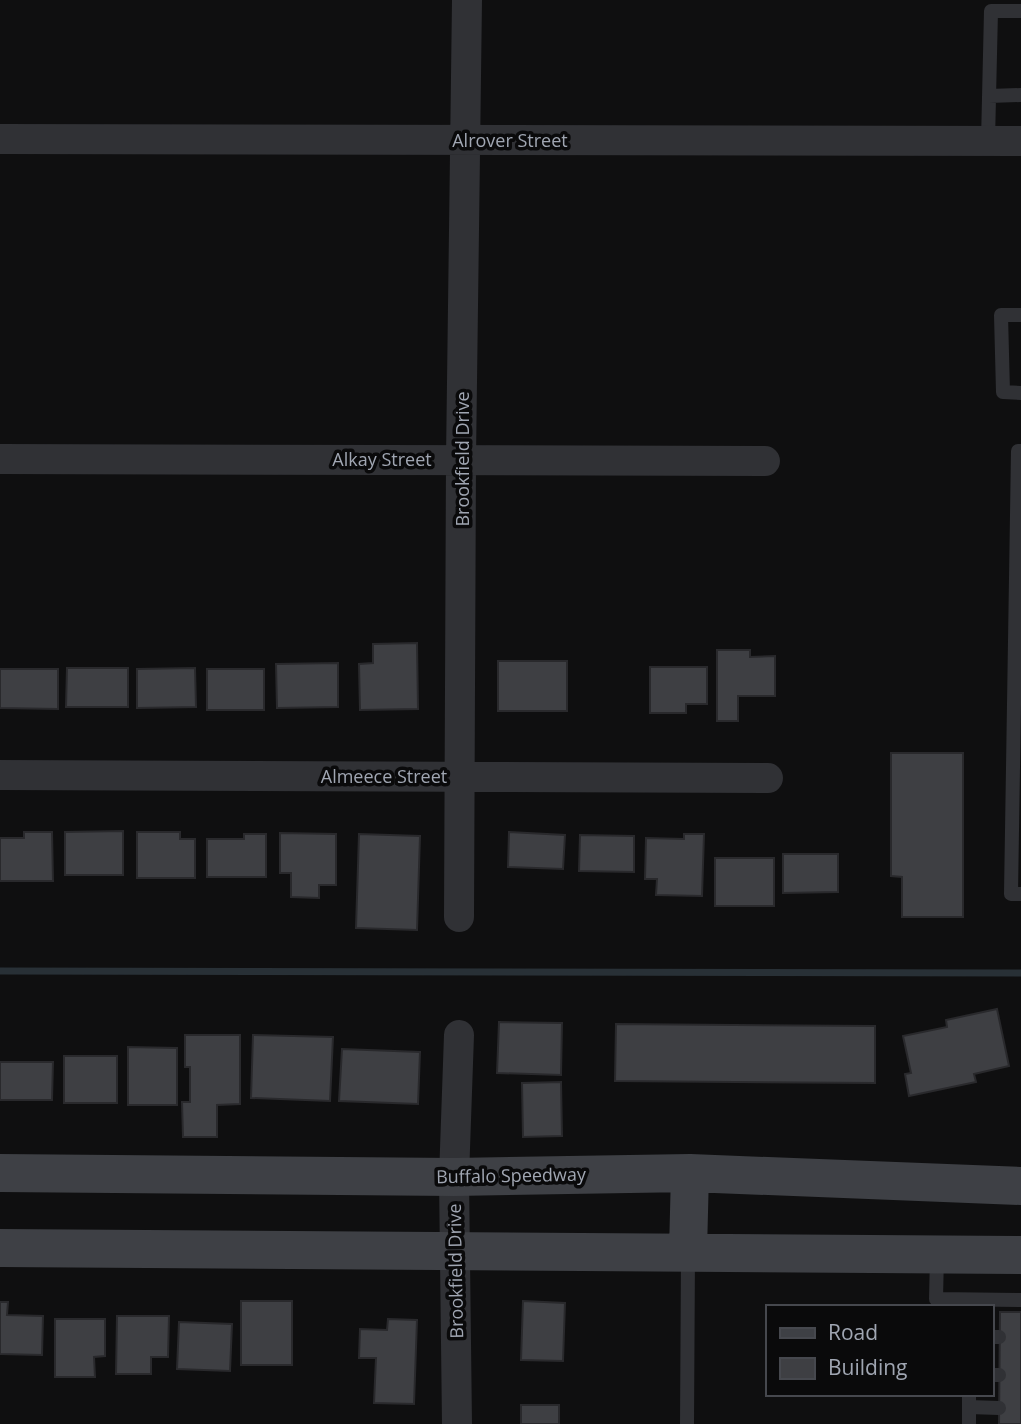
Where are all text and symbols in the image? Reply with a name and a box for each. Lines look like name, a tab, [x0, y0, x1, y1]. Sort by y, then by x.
street label: Alrover Street	[452, 128, 568, 152]
street label: Brookfield Drive	[450, 391, 474, 527]
street label: Alkay Street	[332, 447, 432, 471]
street label: Almeece Street	[321, 764, 447, 788]
street label: Buffalo Speedway	[436, 1162, 587, 1188]
street label: Brookfield Drive	[442, 1203, 468, 1339]
legend	[766, 1305, 993, 1396]
text: Road	[828, 1318, 878, 1346]
text: Building	[828, 1353, 907, 1381]

